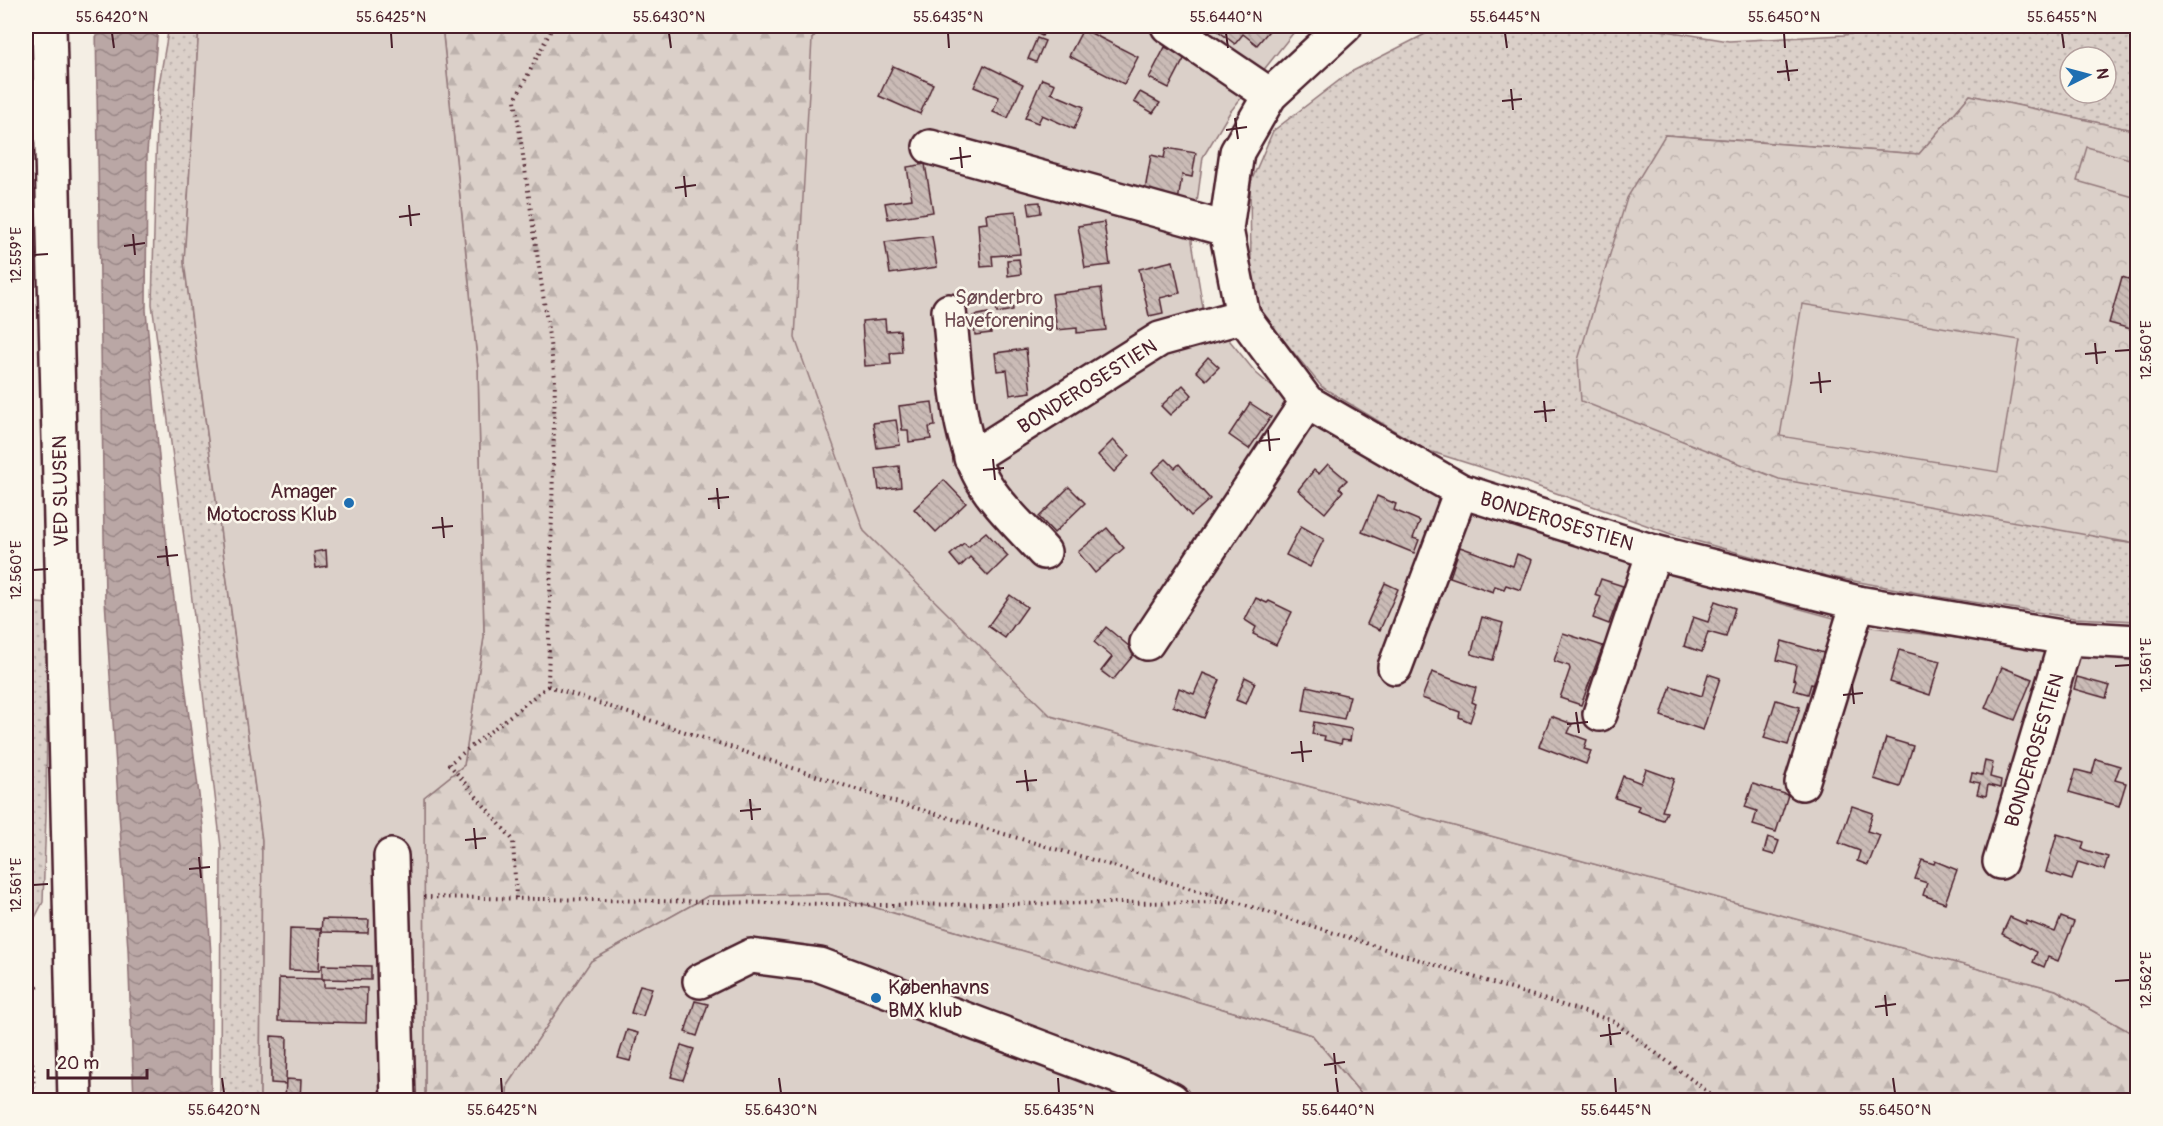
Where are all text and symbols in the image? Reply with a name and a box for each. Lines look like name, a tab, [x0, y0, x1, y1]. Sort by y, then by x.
text: 55.6420°N	[76, 8, 148, 27]
text: 55.6425°N	[356, 8, 426, 27]
text: 55.6430°N	[633, 8, 705, 27]
text: 55.6435°N	[913, 8, 983, 27]
text: 55.6440°N	[1190, 8, 1262, 27]
text: 55.6445°N	[1470, 8, 1540, 27]
text: 55.6450°N	[1748, 8, 1820, 27]
text: 55.6455°N	[2027, 8, 2097, 27]
north arrow	[2058, 45, 2118, 105]
text: N	[2091, 67, 2112, 80]
text: 12.559°E	[7, 227, 26, 283]
park label: Sønderbro Haveforening	[944, 285, 1054, 333]
text: 12.560°E	[2137, 320, 2156, 380]
street label: BONDEROSESTIEN	[1013, 334, 1162, 439]
street label: VED SLUSEN	[47, 435, 74, 547]
place label: Amager Motocross Klub	[207, 479, 337, 527]
street label: BONDEROSESTIEN	[1477, 486, 1637, 557]
marker: Amager Motocross Klub	[342, 496, 356, 510]
text: 12.560°E	[7, 540, 26, 600]
text: 12.561°E	[2137, 637, 2156, 692]
street label: BONDEROSESTIEN	[1999, 670, 2070, 830]
text: 12.561°E	[7, 857, 26, 912]
text: 12.562°E	[2137, 951, 2156, 1009]
place label: Københavns BMX klub	[888, 975, 989, 1023]
marker: Københavns BMX klub	[869, 991, 883, 1005]
scale bar	[48, 1042, 147, 1080]
text: 20 m	[57, 1052, 99, 1075]
text: 55.6420°N	[188, 1101, 260, 1120]
text: 55.6425°N	[467, 1101, 537, 1120]
text: 55.6430°N	[745, 1101, 817, 1120]
text: 55.6435°N	[1024, 1101, 1094, 1120]
text: 55.6440°N	[1302, 1101, 1374, 1120]
text: 55.6445°N	[1581, 1101, 1651, 1120]
text: 55.6450°N	[1859, 1101, 1931, 1120]

